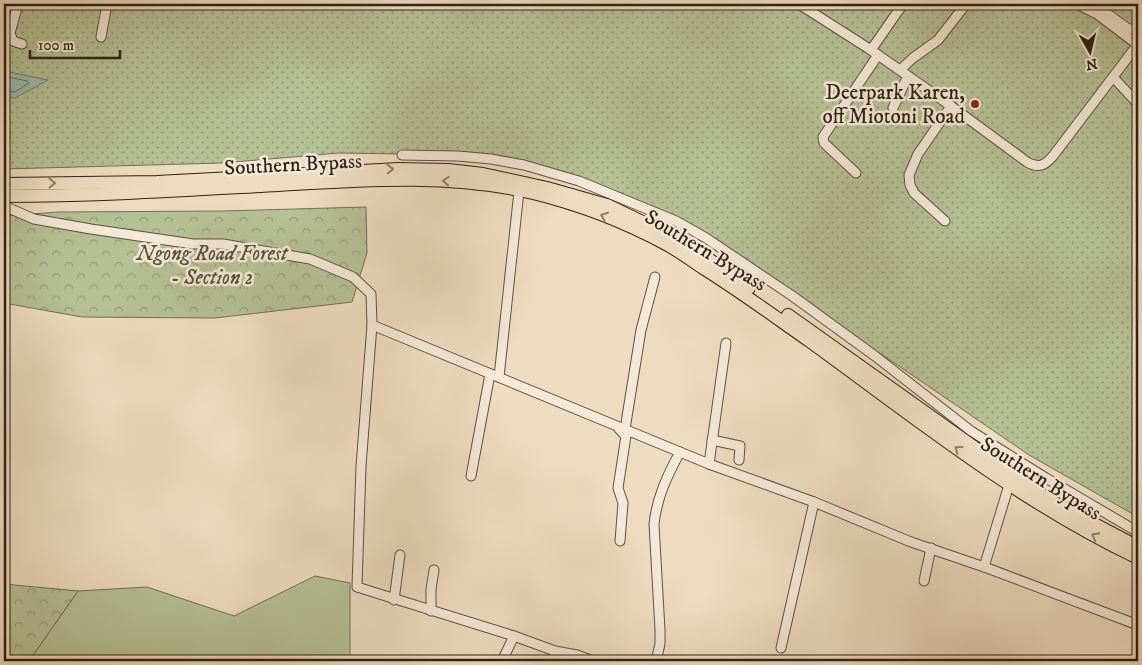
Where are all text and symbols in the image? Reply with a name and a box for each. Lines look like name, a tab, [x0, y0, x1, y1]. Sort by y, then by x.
scale bar	[30, 28, 120, 60]
north arrow	[1064, 28, 1114, 78]
text: 100 m	[38, 36, 74, 55]
text: N	[1084, 54, 1099, 74]
place label: Deerpark Karen, off Miotoni Road	[822, 80, 966, 130]
marker: Deerpark Karen, off Miotoni Road	[969, 98, 981, 110]
street label: Southern Bypass	[224, 148, 363, 182]
one-way arrow	[386, 164, 394, 175]
one-way arrow	[442, 176, 450, 187]
one-way arrow	[49, 178, 57, 189]
street label: Southern Bypass	[640, 204, 771, 297]
one-way arrow	[600, 212, 609, 222]
park label: Ngong Road Forest - Section 2	[136, 241, 289, 291]
street label: Southern Bypass	[975, 431, 1106, 526]
one-way arrow	[954, 446, 964, 455]
one-way arrow	[1091, 532, 1100, 542]

